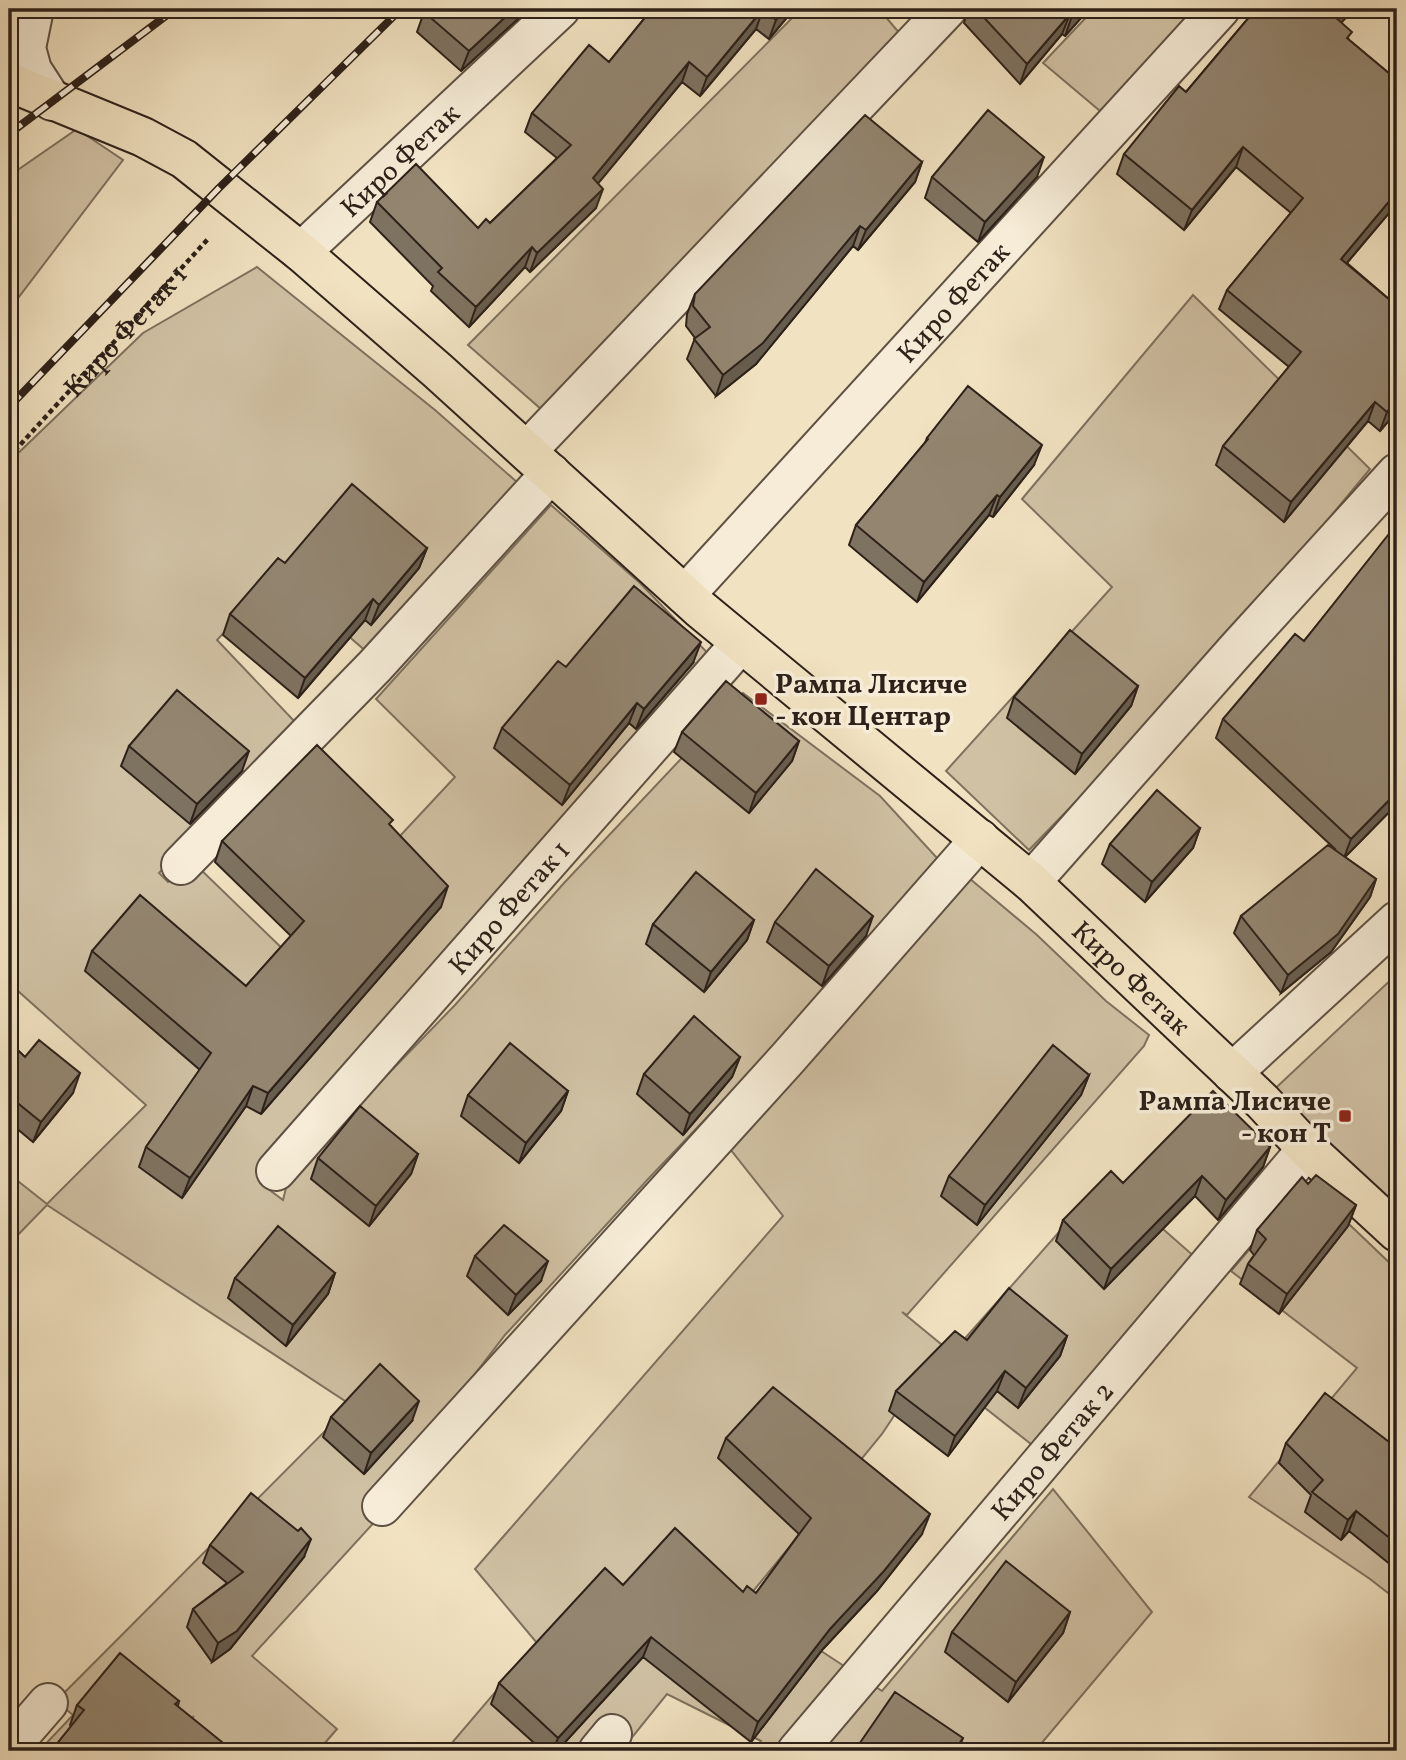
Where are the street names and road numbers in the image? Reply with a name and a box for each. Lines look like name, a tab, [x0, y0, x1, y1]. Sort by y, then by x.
street label: Киро Фетак	[333, 95, 470, 227]
street label: Киро Фетак	[889, 234, 1020, 372]
street label: Киро Фетак 1	[56, 257, 198, 407]
street label: Киро Фетак 1	[440, 833, 581, 984]
street label: Киро Фетак	[1062, 913, 1198, 1045]
street label: Киро Фетак 2	[983, 1374, 1124, 1530]

